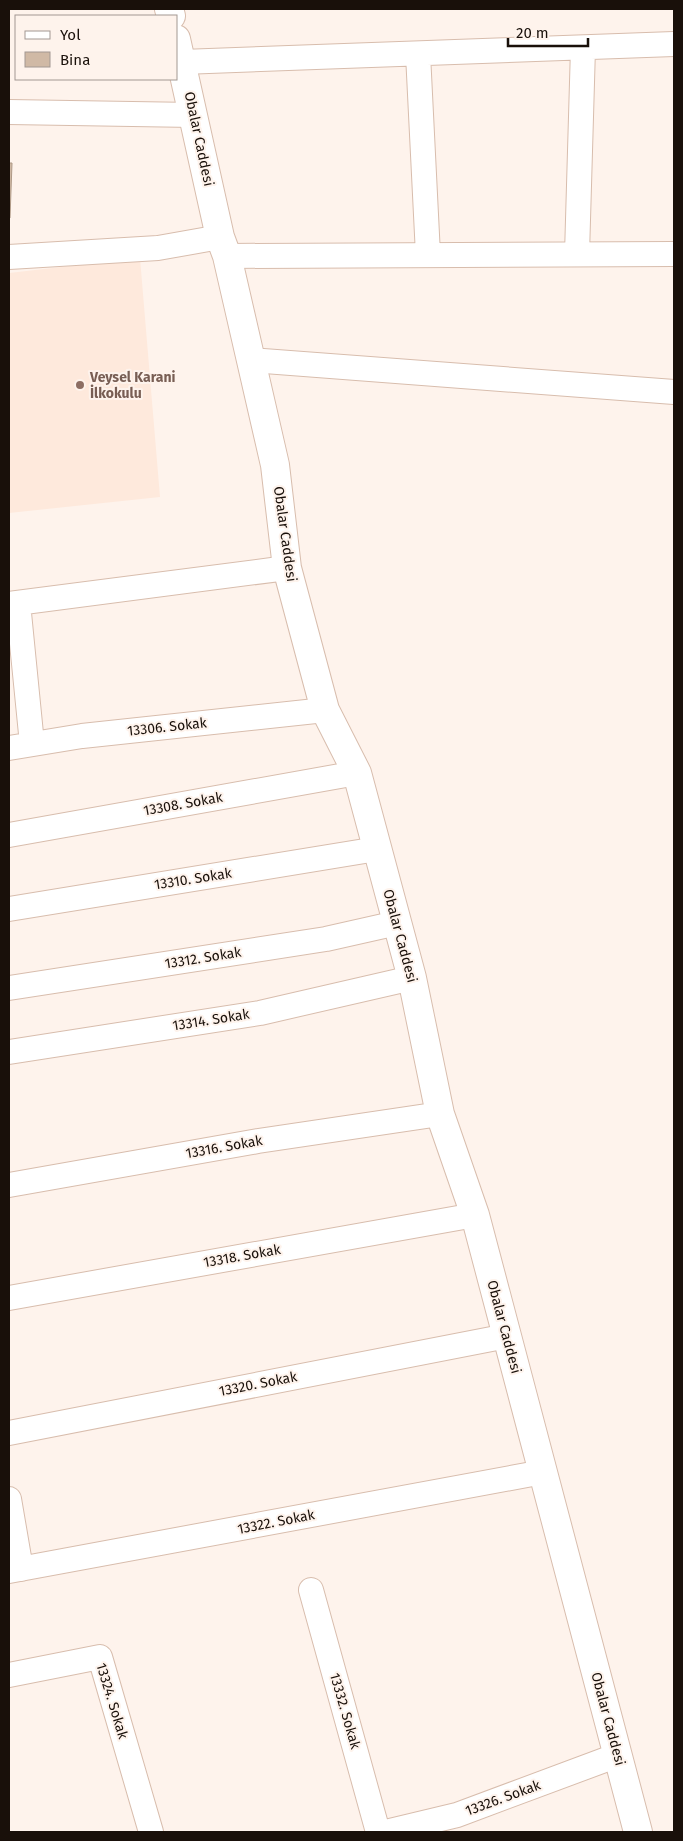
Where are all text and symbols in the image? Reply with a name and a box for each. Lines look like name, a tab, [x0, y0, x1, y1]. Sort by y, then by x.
legend	[15, 15, 178, 80]
scale bar	[508, 15, 588, 47]
text: 20 m	[516, 24, 549, 42]
text: Yol	[60, 26, 81, 44]
text: Bina	[60, 51, 90, 69]
street label: Obalar Caddesi	[181, 90, 217, 188]
place label: Veysel Karani İlkokulu	[89, 369, 176, 402]
marker: Veysel Karani İlkokulu	[74, 379, 86, 391]
street label: Obalar Caddesi	[270, 485, 300, 583]
street label: 13306. Sokak	[126, 714, 208, 740]
street label: 13308. Sokak	[142, 789, 225, 819]
street label: 13310. Sokak	[153, 864, 234, 894]
street label: Obalar Caddesi	[379, 887, 421, 985]
street label: 13312. Sokak	[163, 943, 243, 972]
street label: 13314. Sokak	[171, 1005, 252, 1034]
street label: 13316. Sokak	[184, 1132, 265, 1162]
street label: 13318. Sokak	[202, 1241, 283, 1271]
street label: Obalar Caddesi	[483, 1278, 525, 1376]
street label: 13320. Sokak	[217, 1368, 299, 1400]
street label: 13322. Sokak	[236, 1506, 317, 1538]
street label: 13324. Sokak	[92, 1661, 132, 1742]
street label: Obalar Caddesi	[587, 1670, 629, 1768]
street label: 13332. Sokak	[326, 1671, 364, 1752]
street label: 13326. Sokak	[463, 1776, 544, 1819]

